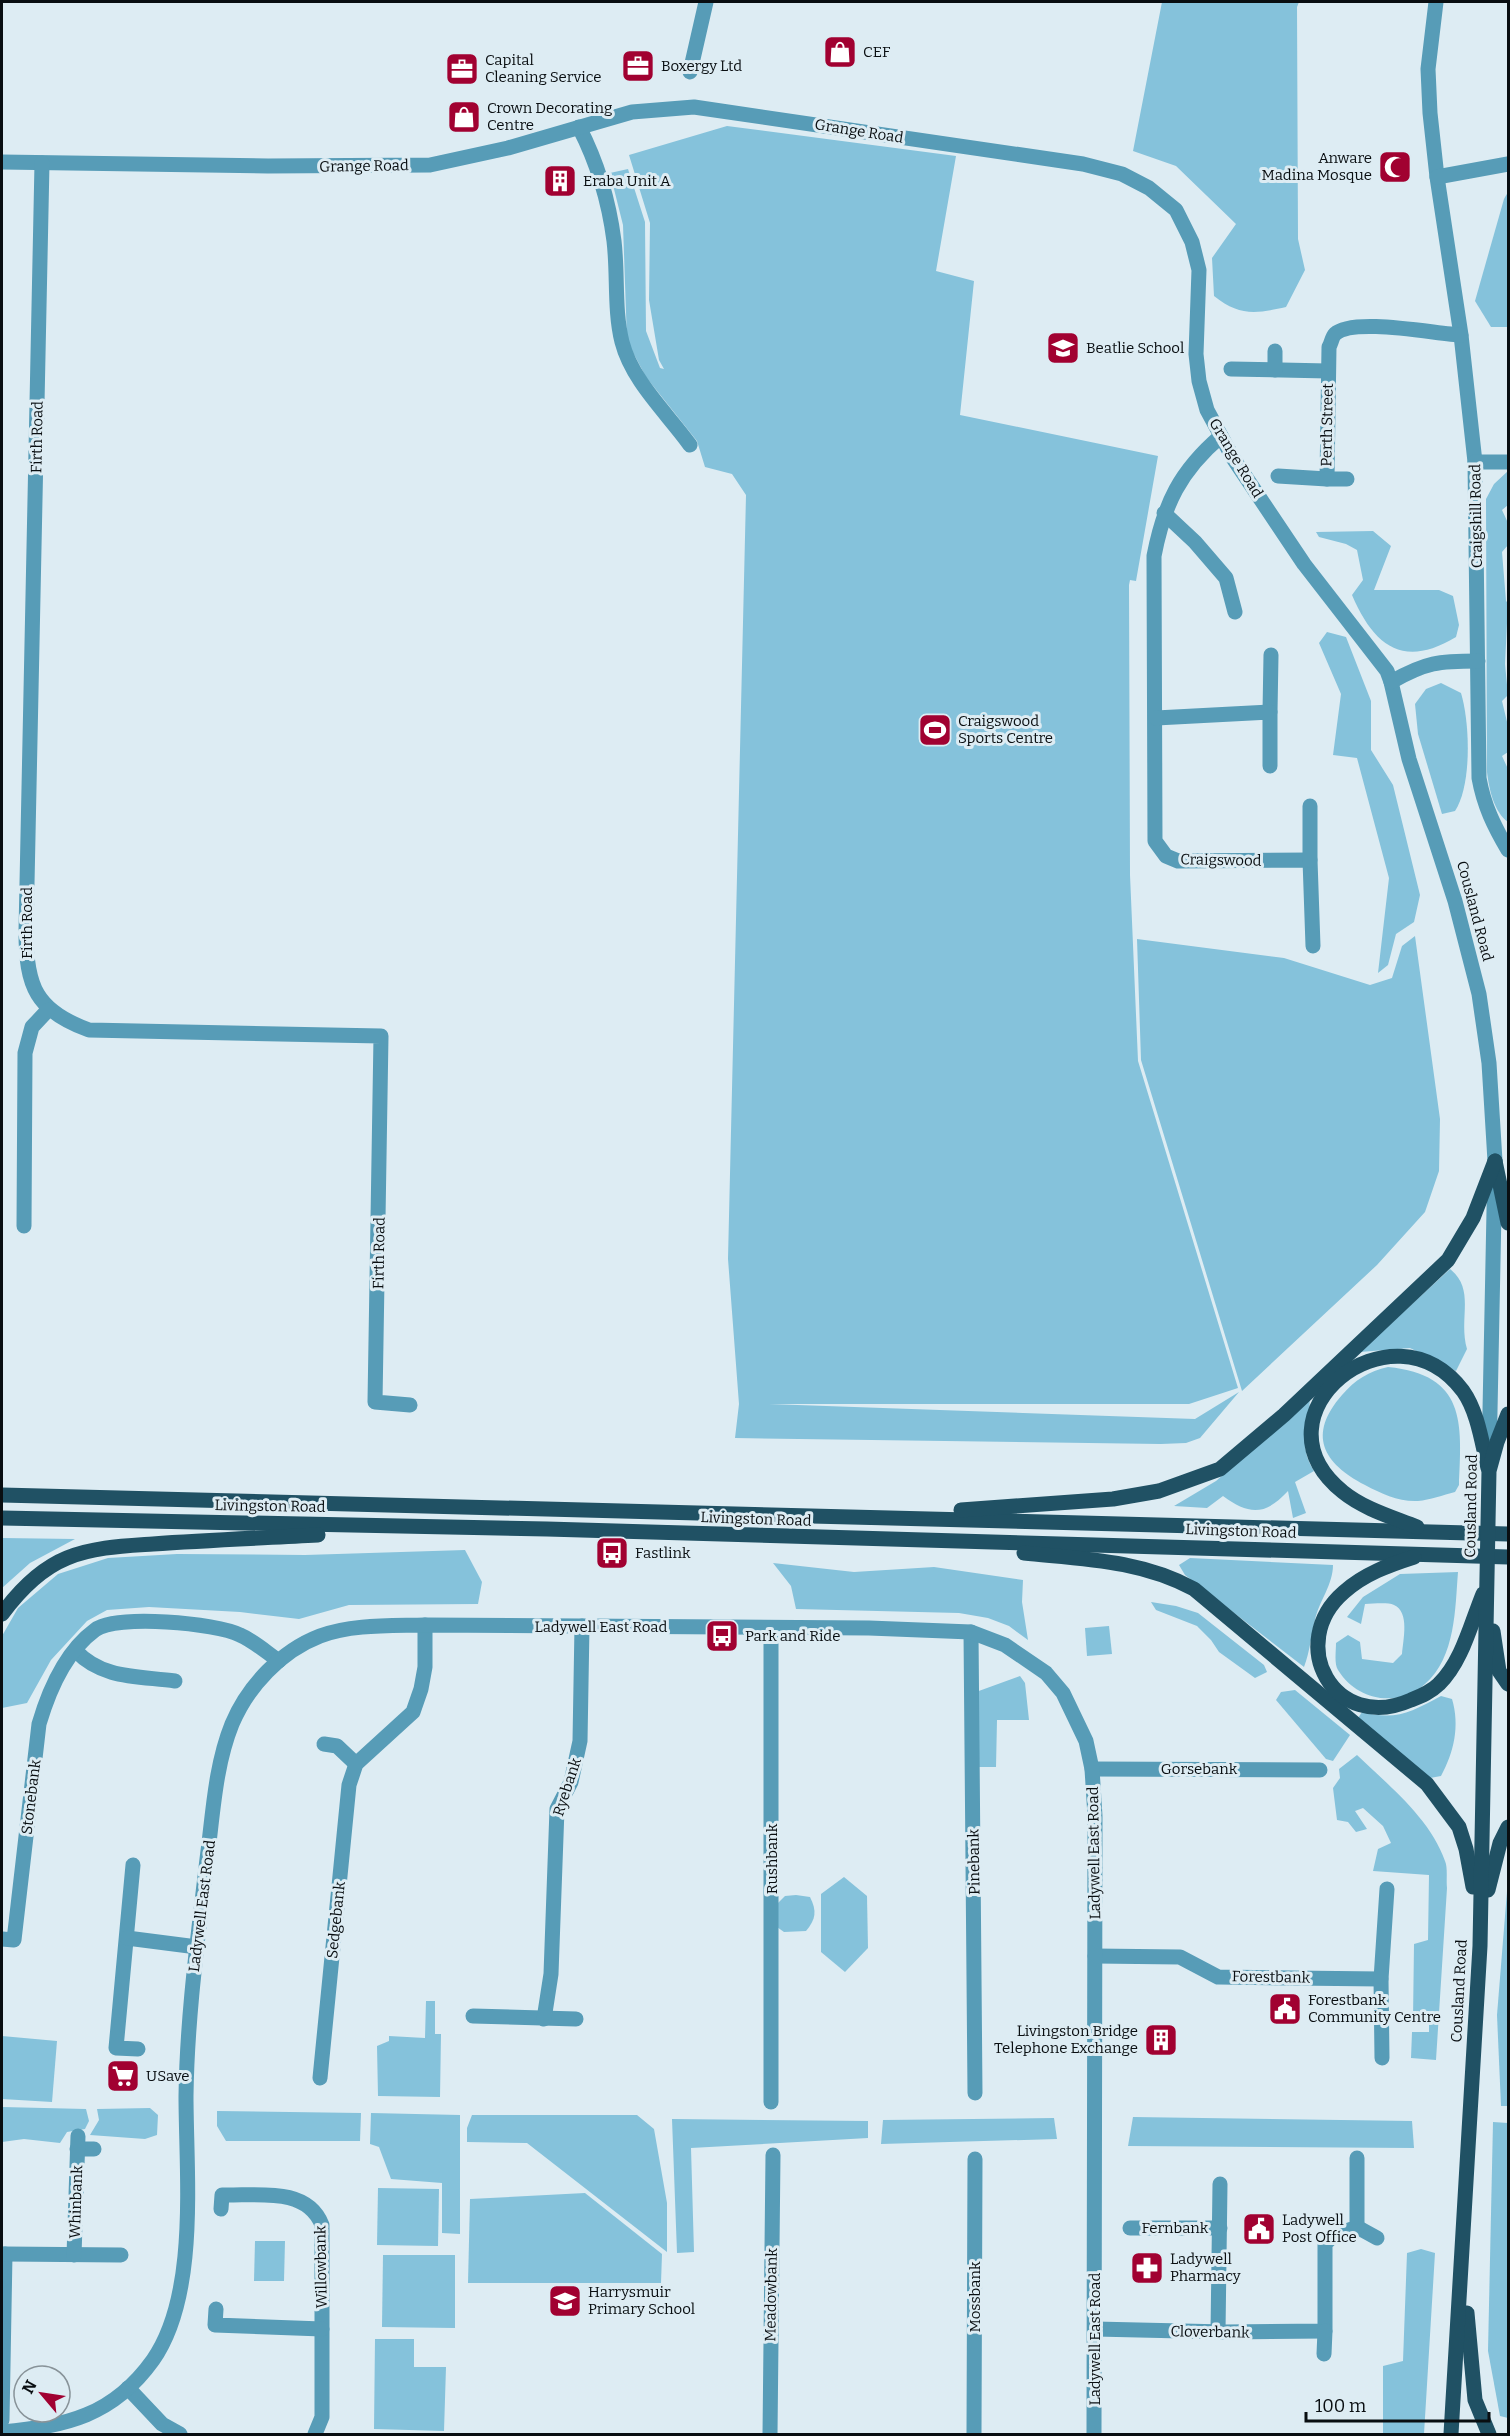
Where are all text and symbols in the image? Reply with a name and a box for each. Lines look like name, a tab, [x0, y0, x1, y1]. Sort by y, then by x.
shop icon: CEF	[822, 34, 858, 70]
place label: CEF	[863, 43, 891, 61]
office icon: Boxergy Ltd	[620, 48, 656, 84]
office icon: Capital Cleaning Service	[444, 51, 480, 87]
place label: Capital Cleaning Service	[485, 51, 601, 86]
place label: Boxergy Ltd	[661, 57, 742, 75]
shop icon: Crown Decorating Centre	[446, 99, 482, 135]
place label: Crown Decorating Centre	[487, 99, 612, 134]
street label: Grange Road	[813, 115, 905, 147]
place label: Anware Madina Mosque	[1262, 149, 1372, 184]
mosque icon: Anware Madina Mosque	[1377, 149, 1413, 185]
street label: Grange Road	[319, 156, 409, 176]
building icon: Eraba Unit A	[542, 163, 578, 199]
place label: Eraba Unit A	[583, 172, 671, 190]
school or university icon: Beatlie School	[1045, 330, 1081, 366]
place label: Beatlie School	[1086, 339, 1184, 357]
street label: Perth Street	[1317, 383, 1337, 467]
street label: Firth Road	[27, 401, 47, 473]
street label: Grange Road	[1205, 415, 1267, 501]
street label: Craigshill Road	[1466, 464, 1486, 568]
sports icon: Craigswood Sports Centre	[917, 712, 953, 748]
place label: Craigswood Sports Centre	[958, 712, 1053, 747]
street label: Craigswood	[1180, 850, 1262, 870]
street label: Cousland Road	[1453, 859, 1497, 963]
street label: Firth Road	[18, 887, 36, 959]
street label: Firth Road	[369, 1217, 389, 1289]
street label: Cousland Road	[1461, 1454, 1481, 1558]
street label: Livingston Road	[214, 1496, 326, 1516]
street label: Livingston Road	[700, 1508, 812, 1530]
street label: Livingston Road	[1185, 1520, 1297, 1542]
bus stop icon: Fastlink	[594, 1535, 630, 1571]
place label: Fastlink	[635, 1544, 691, 1562]
street label: Ladywell East Road	[535, 1618, 668, 1636]
bus stop icon: Park and Ride	[704, 1618, 740, 1654]
place label: Park and Ride	[745, 1627, 840, 1645]
street label: Ryebank	[549, 1755, 585, 1818]
street label: Stonebank	[17, 1758, 45, 1835]
street label: Gorsebank	[1161, 1760, 1238, 1778]
street label: Ladywell East Road	[1084, 1786, 1104, 1920]
street label: Rushbank	[763, 1823, 781, 1894]
street label: Pinebank	[964, 1828, 984, 1895]
street label: Ladywell East Road	[185, 1839, 219, 1973]
street label: Sedgebank	[323, 1880, 349, 1959]
street label: Cousland Road	[1447, 1939, 1471, 2043]
street label: Forestbank	[1232, 1967, 1311, 1987]
public building icon: Forestbank Community Centre	[1267, 1991, 1303, 2027]
place label: Forestbank Community Centre	[1308, 1991, 1441, 2026]
place label: Livingston Bridge Telephone Exchange	[994, 2022, 1138, 2057]
building icon: Livingston Bridge Telephone Exchange	[1143, 2022, 1179, 2058]
supermarket icon: USave	[105, 2058, 141, 2094]
place label: USave	[146, 2067, 190, 2085]
street label: Whinbank	[66, 2165, 86, 2239]
public building icon: Ladywell Post Office	[1241, 2211, 1277, 2247]
place label: Ladywell Post Office	[1282, 2211, 1357, 2246]
street label: Fernbank	[1142, 2219, 1209, 2237]
street label: Willowbank	[311, 2225, 331, 2309]
street label: Meadowbank	[761, 2248, 781, 2342]
pharmacy icon: Ladywell Pharmacy	[1129, 2250, 1165, 2286]
place label: Ladywell Pharmacy	[1170, 2250, 1241, 2285]
street label: Mossbank	[966, 2261, 984, 2332]
street label: Ladywell East Road	[1086, 2272, 1104, 2405]
school or university icon: Harrysmuir Primary School	[547, 2283, 583, 2319]
place label: Harrysmuir Primary School	[588, 2283, 695, 2318]
street label: Cloverbank	[1170, 2322, 1250, 2342]
north arrow	[12, 2364, 72, 2424]
text: N	[18, 2377, 41, 2397]
scale bar	[1306, 2385, 1489, 2423]
text: 100 m	[1315, 2395, 1366, 2417]

